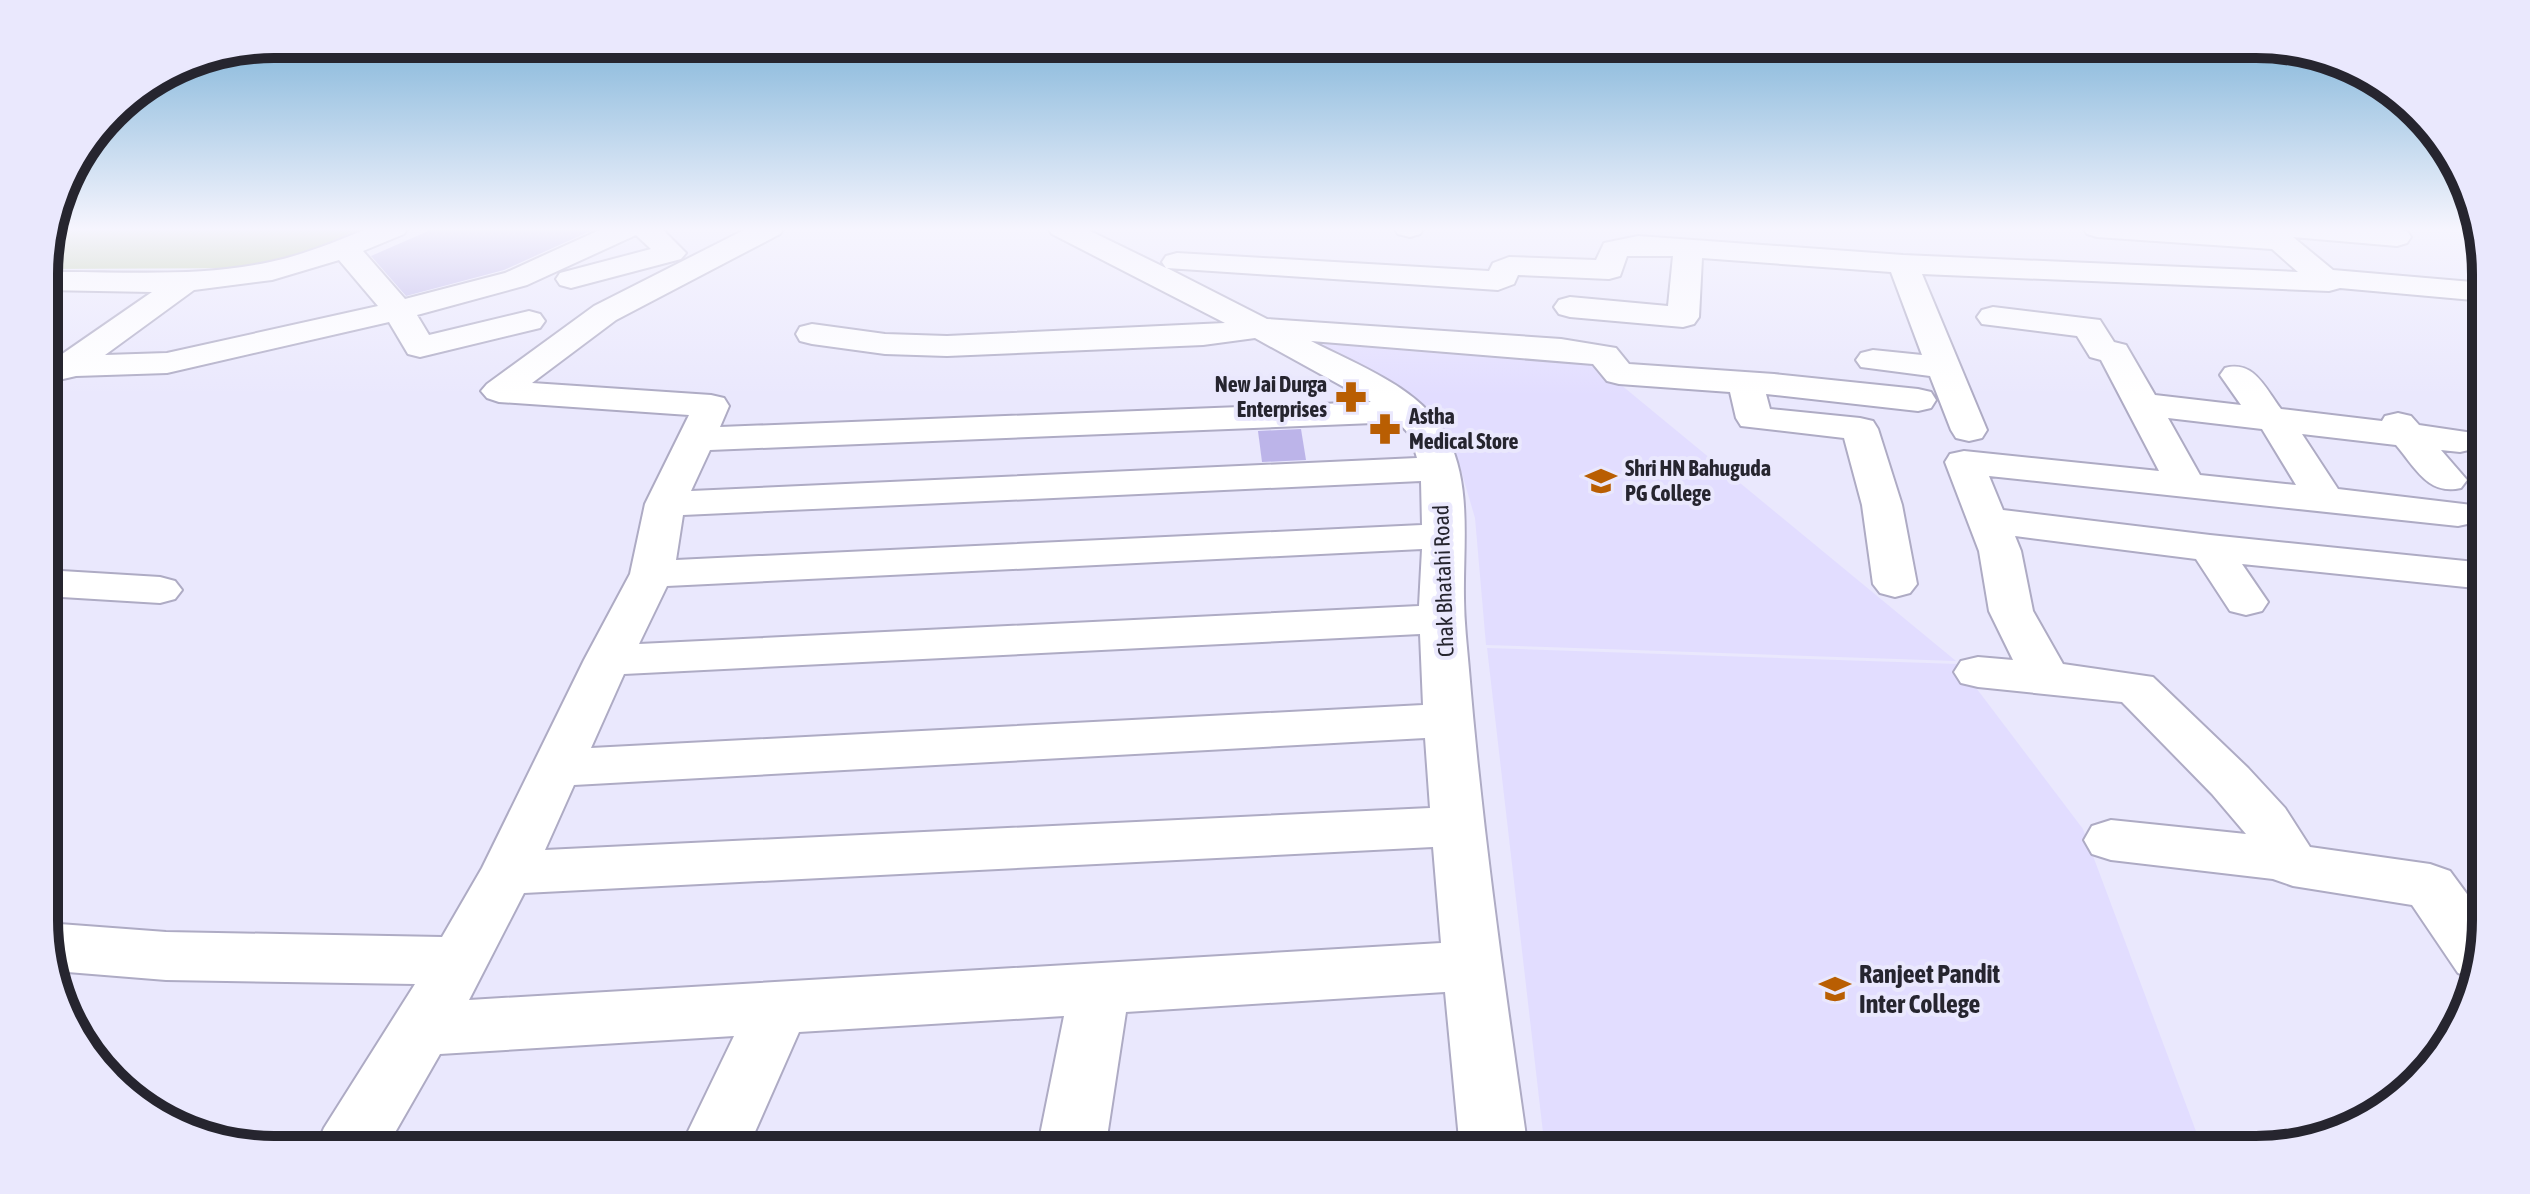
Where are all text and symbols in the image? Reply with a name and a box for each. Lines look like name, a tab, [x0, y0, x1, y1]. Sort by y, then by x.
place label: New Jai Durga Enterprises	[1215, 371, 1327, 422]
pharmacy icon: New Jai Durga Enterprises	[1334, 380, 1368, 414]
place label: Astha Medical Store	[1408, 403, 1519, 454]
pharmacy icon: Astha Medical Store	[1368, 412, 1402, 446]
place label: Shri HN Bahuguda PG College	[1625, 455, 1771, 506]
school or university icon: Shri HN Bahuguda PG College	[1584, 464, 1618, 498]
street label: Chak Bhatahi Road	[1427, 505, 1459, 657]
place label: Ranjeet Pandit Inter College	[1859, 959, 2000, 1019]
school or university icon: Ranjeet Pandit Inter College	[1818, 972, 1852, 1006]

